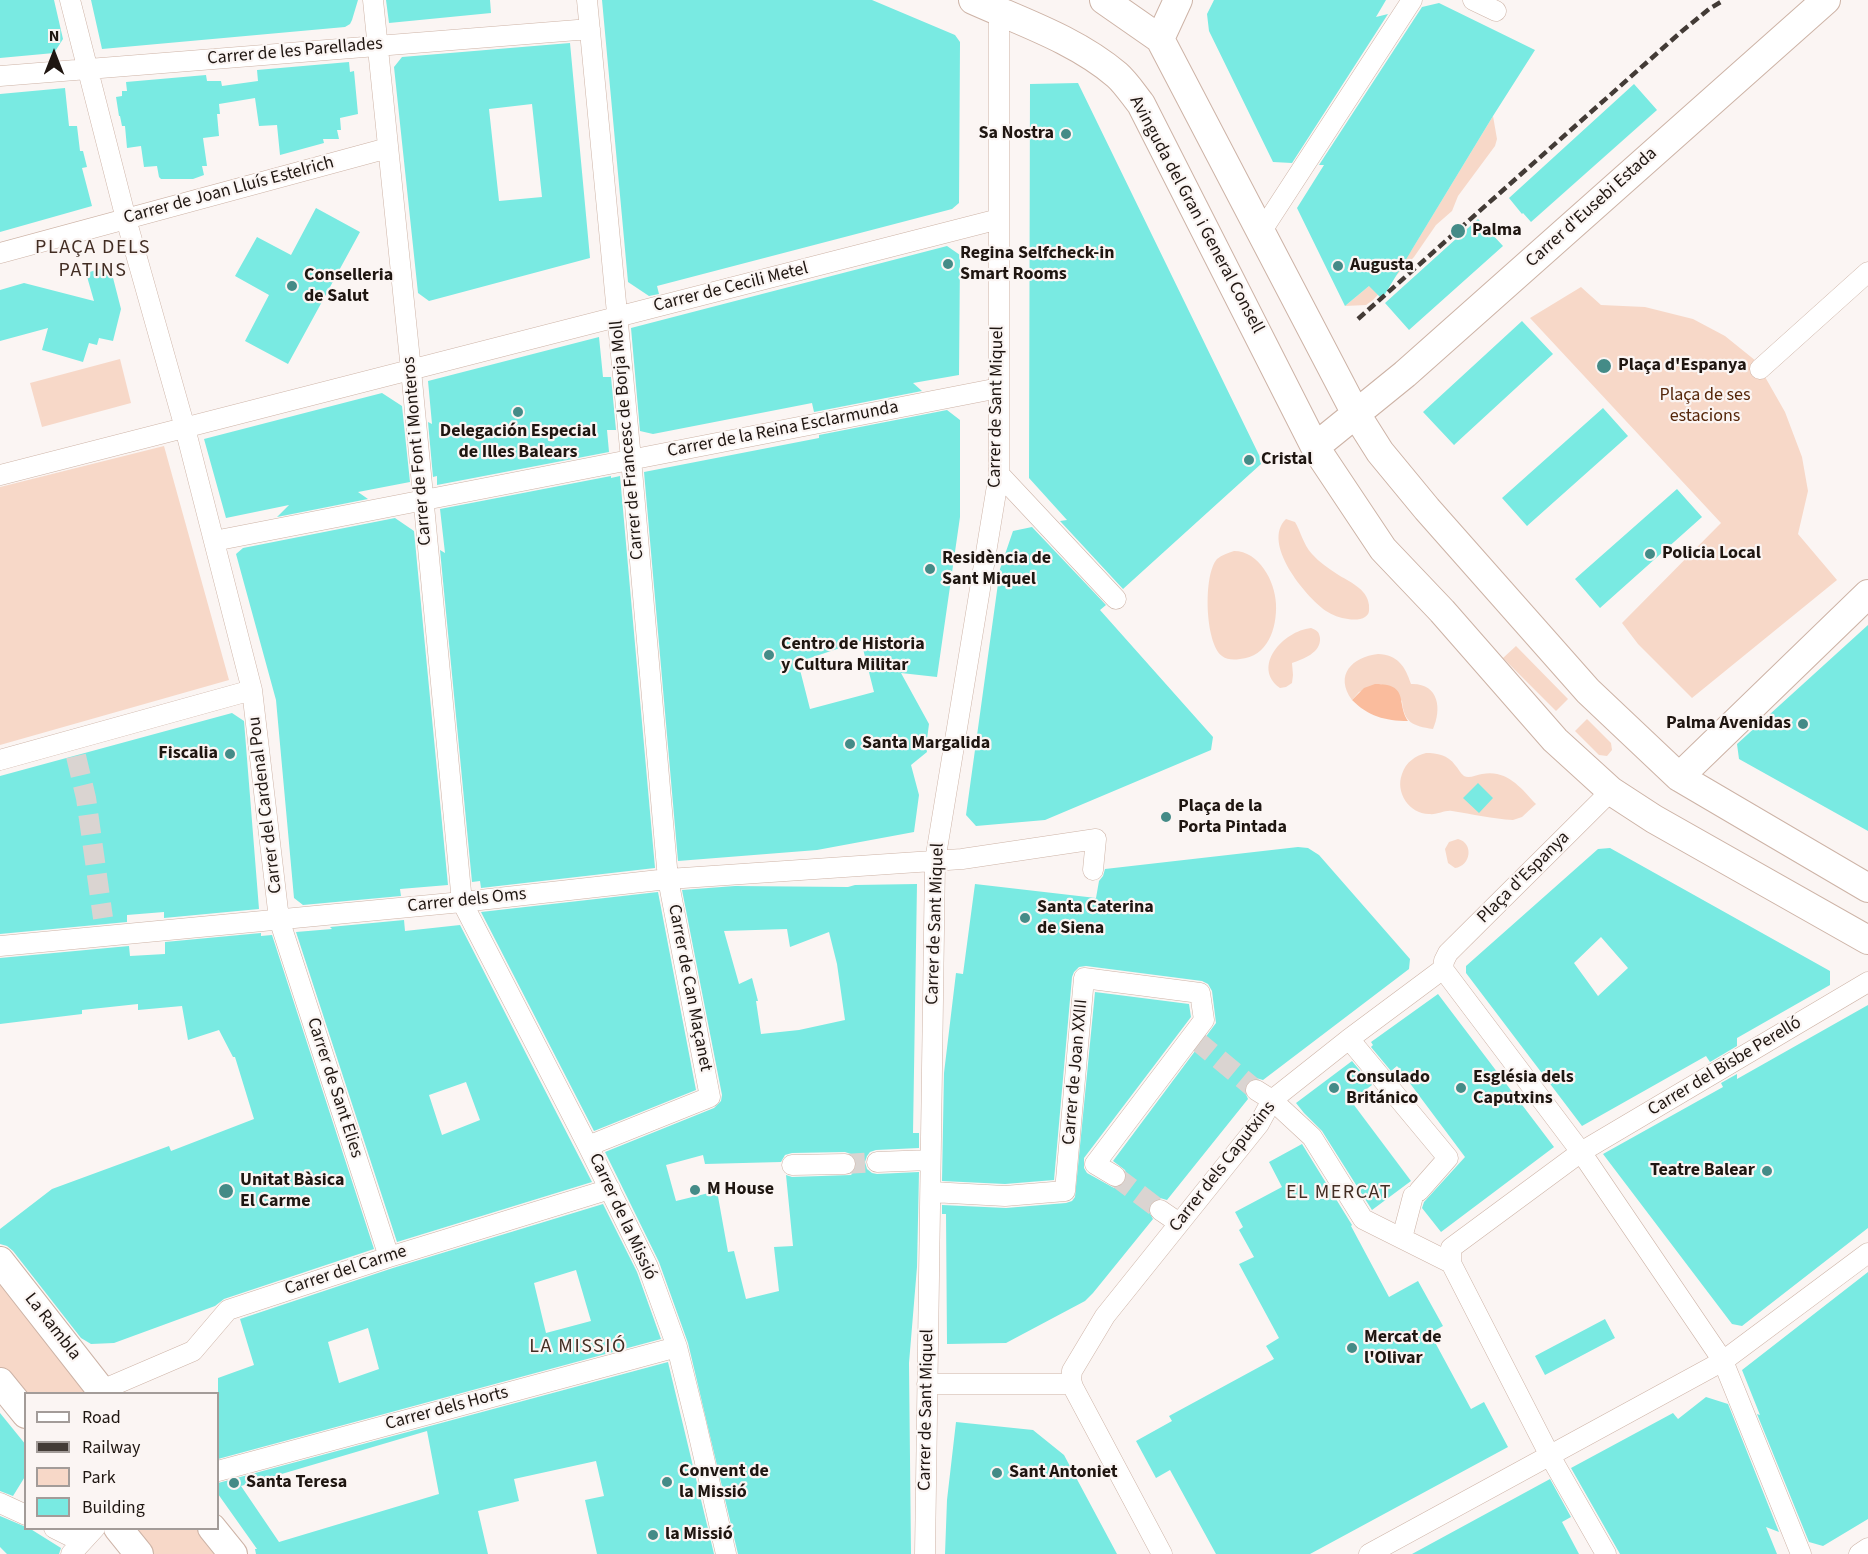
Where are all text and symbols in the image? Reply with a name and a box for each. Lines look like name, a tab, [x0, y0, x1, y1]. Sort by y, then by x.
north arrow	[24, 24, 84, 84]
text: N	[49, 25, 59, 47]
street label: Carrer de les Parellades	[206, 34, 384, 70]
street label: Avinguda del Gran i General Consell	[1124, 93, 1268, 337]
place label: Sa Nostra	[978, 123, 1054, 145]
marker: Sa Nostra	[1059, 127, 1073, 141]
street label: Carrer d'Eusebi Estada	[1522, 143, 1662, 273]
street label: Carrer de Joan Lluís Estelrich	[121, 152, 337, 230]
place label: Palma	[1472, 220, 1522, 242]
marker: Palma	[1449, 222, 1467, 240]
district label: PLAÇA DELS PATINS	[35, 237, 151, 284]
place label: Regina Selfcheck-in Smart Rooms	[960, 243, 1114, 286]
place label: Augusta	[1350, 255, 1414, 277]
marker: Regina Selfcheck-in Smart Rooms	[941, 257, 955, 271]
street label: Carrer de Cecili Metel	[651, 258, 811, 318]
marker: Augusta	[1331, 259, 1345, 273]
place label: Conselleria de Salut	[304, 265, 393, 308]
marker: Conselleria de Salut	[285, 279, 299, 293]
street label: Carrer de Francesc de Borja Moll	[607, 319, 649, 561]
street label: Carrer de Sant Miquel	[985, 326, 1009, 488]
place label: Plaça d'Espanya	[1618, 355, 1747, 377]
street label: Carrer de Font i Monteros	[399, 356, 437, 546]
marker: Plaça d'Espanya	[1595, 357, 1613, 375]
park label: Plaça de ses estacions	[1659, 385, 1751, 428]
street label: Carrer de la Reina Esclarmunda	[666, 397, 900, 463]
marker: Delegación Especial de Illes Balears	[511, 405, 525, 419]
place label: Delegación Especial de Illes Balears	[440, 421, 596, 464]
place label: Cristal	[1261, 449, 1312, 471]
marker: Cristal	[1242, 453, 1256, 467]
place label: Policia Local	[1662, 543, 1761, 565]
marker: Policia Local	[1643, 547, 1657, 561]
place label: Residència de Sant Miquel	[942, 548, 1051, 590]
marker: Residència de Sant Miquel	[923, 562, 937, 576]
place label: Centro de Historia y Cultura Militar	[781, 634, 925, 676]
marker: Centro de Historia y Cultura Militar	[762, 648, 776, 662]
place label: Palma Avenidas	[1666, 713, 1791, 735]
street label: Carrer del Cardenal Pou	[244, 715, 288, 895]
marker: Palma Avenidas	[1796, 717, 1810, 731]
place label: Santa Margalida	[862, 733, 990, 755]
marker: Santa Margalida	[843, 737, 857, 751]
place label: Fiscalia	[158, 743, 218, 765]
marker: Fiscalia	[223, 747, 237, 761]
place label: Plaça de la Porta Pintada	[1178, 796, 1287, 838]
marker: Plaça de la Porta Pintada	[1159, 810, 1173, 824]
street label: Plaça d'Espanya	[1473, 827, 1575, 929]
street label: Carrer de Sant Miquel	[922, 843, 950, 1005]
street label: Carrer dels Oms	[406, 884, 528, 918]
place label: Santa Caterina de Siena	[1037, 897, 1154, 940]
street label: Carrer de Can Maçanet	[662, 903, 716, 1073]
marker: Santa Caterina de Siena	[1018, 911, 1032, 925]
street label: Carrer de Joan XXIII	[1059, 998, 1093, 1146]
street label: Carrer del Bisbe Perelló	[1644, 1013, 1806, 1121]
street label: Carrer de Sant Elies	[301, 1015, 367, 1161]
place label: Consulado Británico	[1346, 1067, 1430, 1110]
place label: Església dels Caputxins	[1473, 1067, 1574, 1110]
marker: Consulado Británico	[1327, 1081, 1341, 1095]
marker: Església dels Caputxins	[1454, 1081, 1468, 1095]
street label: Carrer dels Caputxins	[1165, 1097, 1281, 1237]
street label: Carrer de la Missió	[583, 1150, 661, 1284]
place label: Teatre Balear	[1650, 1160, 1755, 1182]
marker: Teatre Balear	[1760, 1164, 1774, 1178]
place label: Unitat Bàsica El Carme	[240, 1170, 344, 1212]
place label: M House	[707, 1179, 774, 1201]
marker: Unitat Bàsica El Carme	[217, 1182, 235, 1200]
district label: EL MERCAT	[1286, 1182, 1392, 1206]
marker: M House	[688, 1183, 702, 1197]
street label: Carrer del Carme	[282, 1241, 410, 1301]
street label: La Rambla	[19, 1289, 85, 1365]
place label: Mercat de l'Olivar	[1364, 1327, 1442, 1370]
street label: Carrer de Sant Miquel	[915, 1329, 939, 1491]
district label: LA MISSIÓ	[529, 1336, 627, 1360]
marker: Mercat de l'Olivar	[1345, 1341, 1359, 1355]
street label: Carrer dels Horts	[383, 1382, 511, 1436]
legend	[24, 1392, 219, 1530]
text: Road	[82, 1405, 121, 1430]
text: Railway	[82, 1435, 141, 1460]
place label: Convent de la Missió	[679, 1461, 769, 1504]
place label: Sant Antoniet	[1009, 1462, 1118, 1484]
text: Park	[82, 1465, 116, 1490]
marker: Sant Antoniet	[990, 1466, 1004, 1480]
place label: Santa Teresa	[246, 1472, 347, 1494]
marker: Convent de la Missió	[660, 1475, 674, 1489]
marker: Santa Teresa	[227, 1476, 241, 1490]
text: Building	[82, 1495, 145, 1520]
place label: la Missió	[665, 1524, 733, 1546]
marker: la Missió	[646, 1528, 660, 1542]

